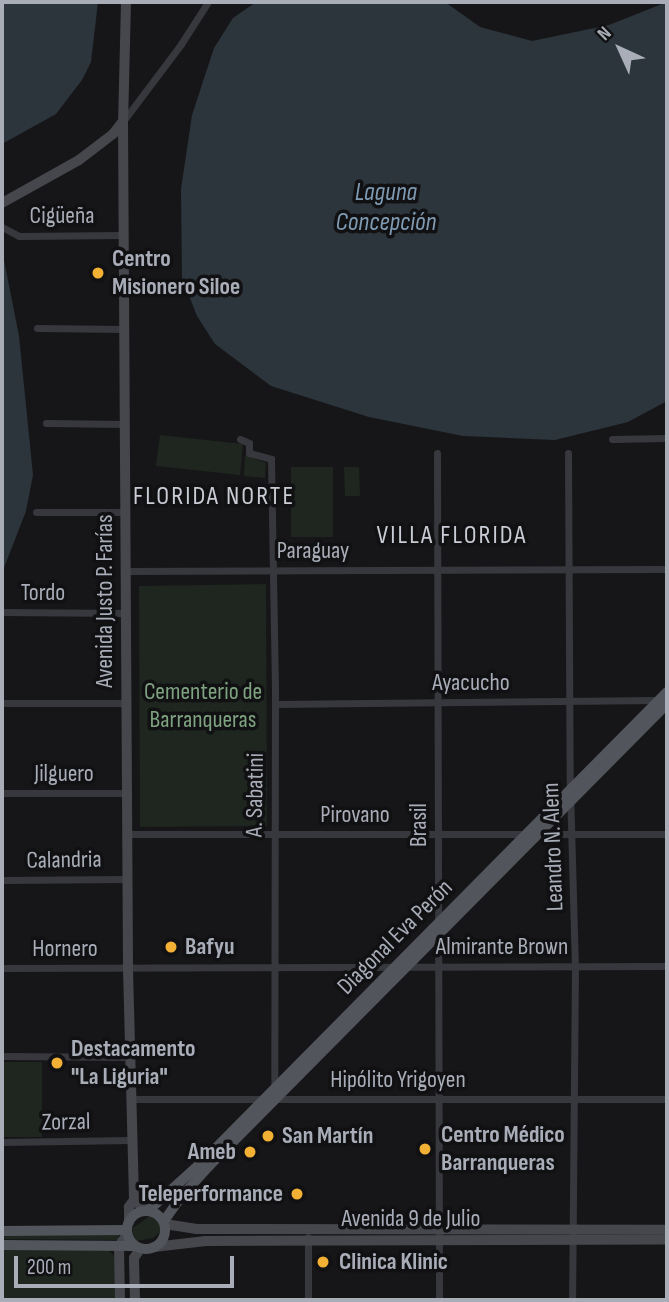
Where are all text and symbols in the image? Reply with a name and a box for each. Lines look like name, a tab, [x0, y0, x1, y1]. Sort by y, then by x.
north arrow	[585, 14, 655, 84]
text: N	[593, 22, 617, 46]
water label: Laguna Concepción	[336, 177, 436, 238]
street label: Cigüeña	[30, 202, 94, 230]
place label: Centro Misionero Siloe	[112, 245, 240, 301]
marker: Centro Misionero Siloe	[90, 265, 106, 281]
district label: FLORIDA NORTE	[135, 481, 293, 513]
street label: Avenida Justo P. Farías	[91, 514, 119, 688]
district label: VILLA FLORIDA	[378, 520, 526, 552]
street label: Paraguay	[277, 537, 349, 565]
street label: Tordo	[21, 579, 65, 607]
street label: Ayacucho	[432, 669, 510, 697]
park label: Cementerio de Barranqueras	[144, 678, 262, 734]
street label: A. Sabatini	[240, 753, 270, 837]
street label: Jilguero	[34, 760, 94, 788]
street label: Leandro N. Alem	[536, 782, 570, 912]
street label: Pirovano	[320, 801, 390, 829]
street label: Brasil	[405, 803, 433, 847]
street label: Calandria	[26, 845, 102, 875]
street label: Diagonal Eva Perón	[331, 873, 459, 1001]
place label: Bafyu	[185, 933, 235, 961]
street label: Almirante Brown	[436, 933, 568, 961]
street label: Hornero	[32, 935, 98, 963]
marker: Bafyu	[163, 939, 179, 955]
place label: Destacamento "La Liguria"	[71, 1035, 196, 1091]
marker: Destacamento "La Liguria"	[49, 1055, 65, 1071]
street label: Hipólito Yrigoyen	[330, 1066, 466, 1094]
street label: Zorzal	[41, 1107, 91, 1137]
place label: Centro Médico Barranqueras	[441, 1121, 565, 1177]
place label: San Martín	[282, 1122, 373, 1150]
marker: San Martín	[260, 1128, 276, 1144]
place label: Ameb	[188, 1138, 236, 1166]
marker: Centro Médico Barranqueras	[415, 1139, 435, 1159]
marker: Ameb	[242, 1144, 258, 1160]
place label: Teleperformance	[139, 1180, 283, 1208]
marker: Teleperformance	[289, 1186, 305, 1202]
street label: Avenida 9 de Julio	[342, 1205, 480, 1233]
scale bar	[18, 1242, 238, 1286]
place label: Clinica Klinic	[339, 1248, 448, 1276]
marker: Clinica Klinic	[313, 1252, 333, 1272]
text: 200 m	[27, 1255, 71, 1280]

